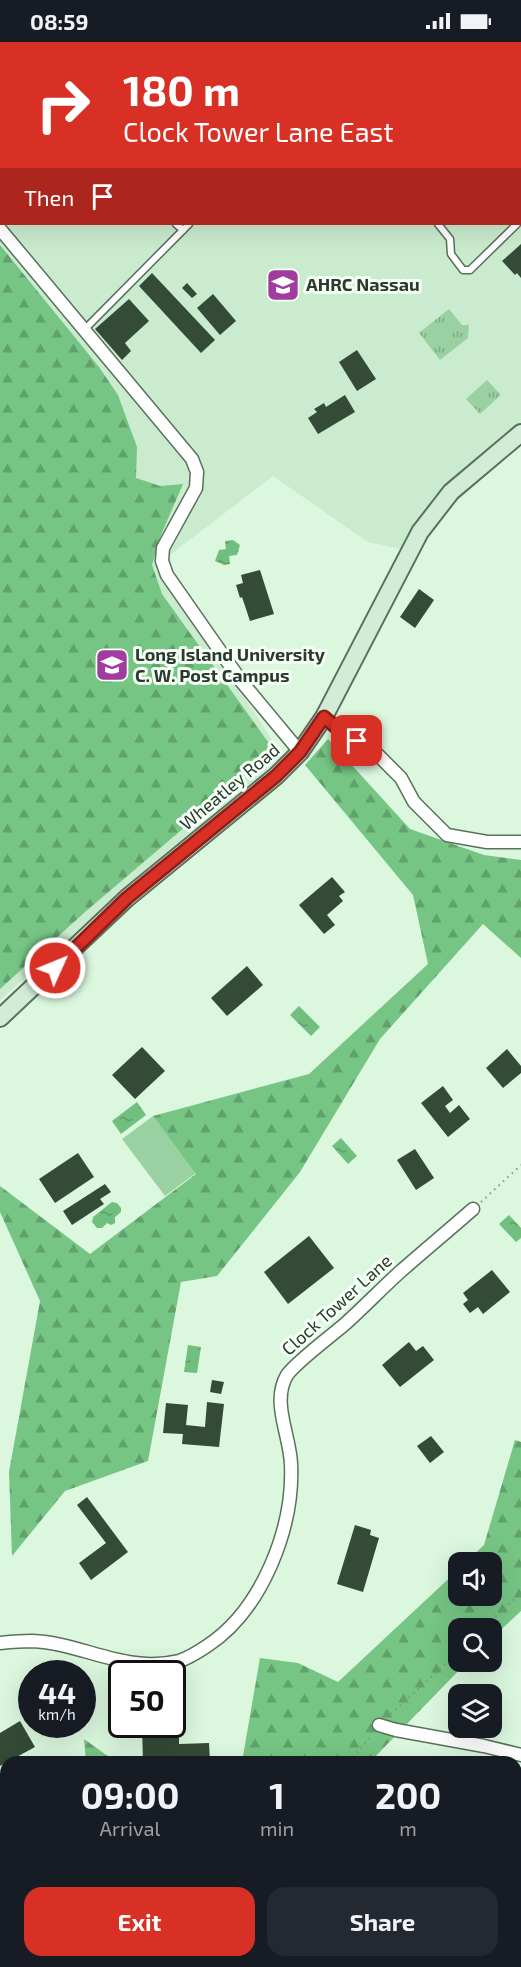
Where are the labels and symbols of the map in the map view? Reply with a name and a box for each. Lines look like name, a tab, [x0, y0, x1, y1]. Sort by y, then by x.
school or university icon: AHRC Nassau	[265, 267, 301, 303]
place label: AHRC Nassau	[306, 273, 420, 295]
place label: Long Island University C. W. Post Campus	[135, 643, 326, 686]
school or university icon: Long Island University C. W. Post Campus	[94, 647, 130, 683]
pin	[331, 715, 382, 766]
street label: Wheatley Road	[175, 738, 284, 834]
position arrow	[23, 936, 87, 1000]
street label: Clock Tower Lane	[277, 1249, 396, 1359]
speed limit sign: 50	[108, 1660, 186, 1738]

